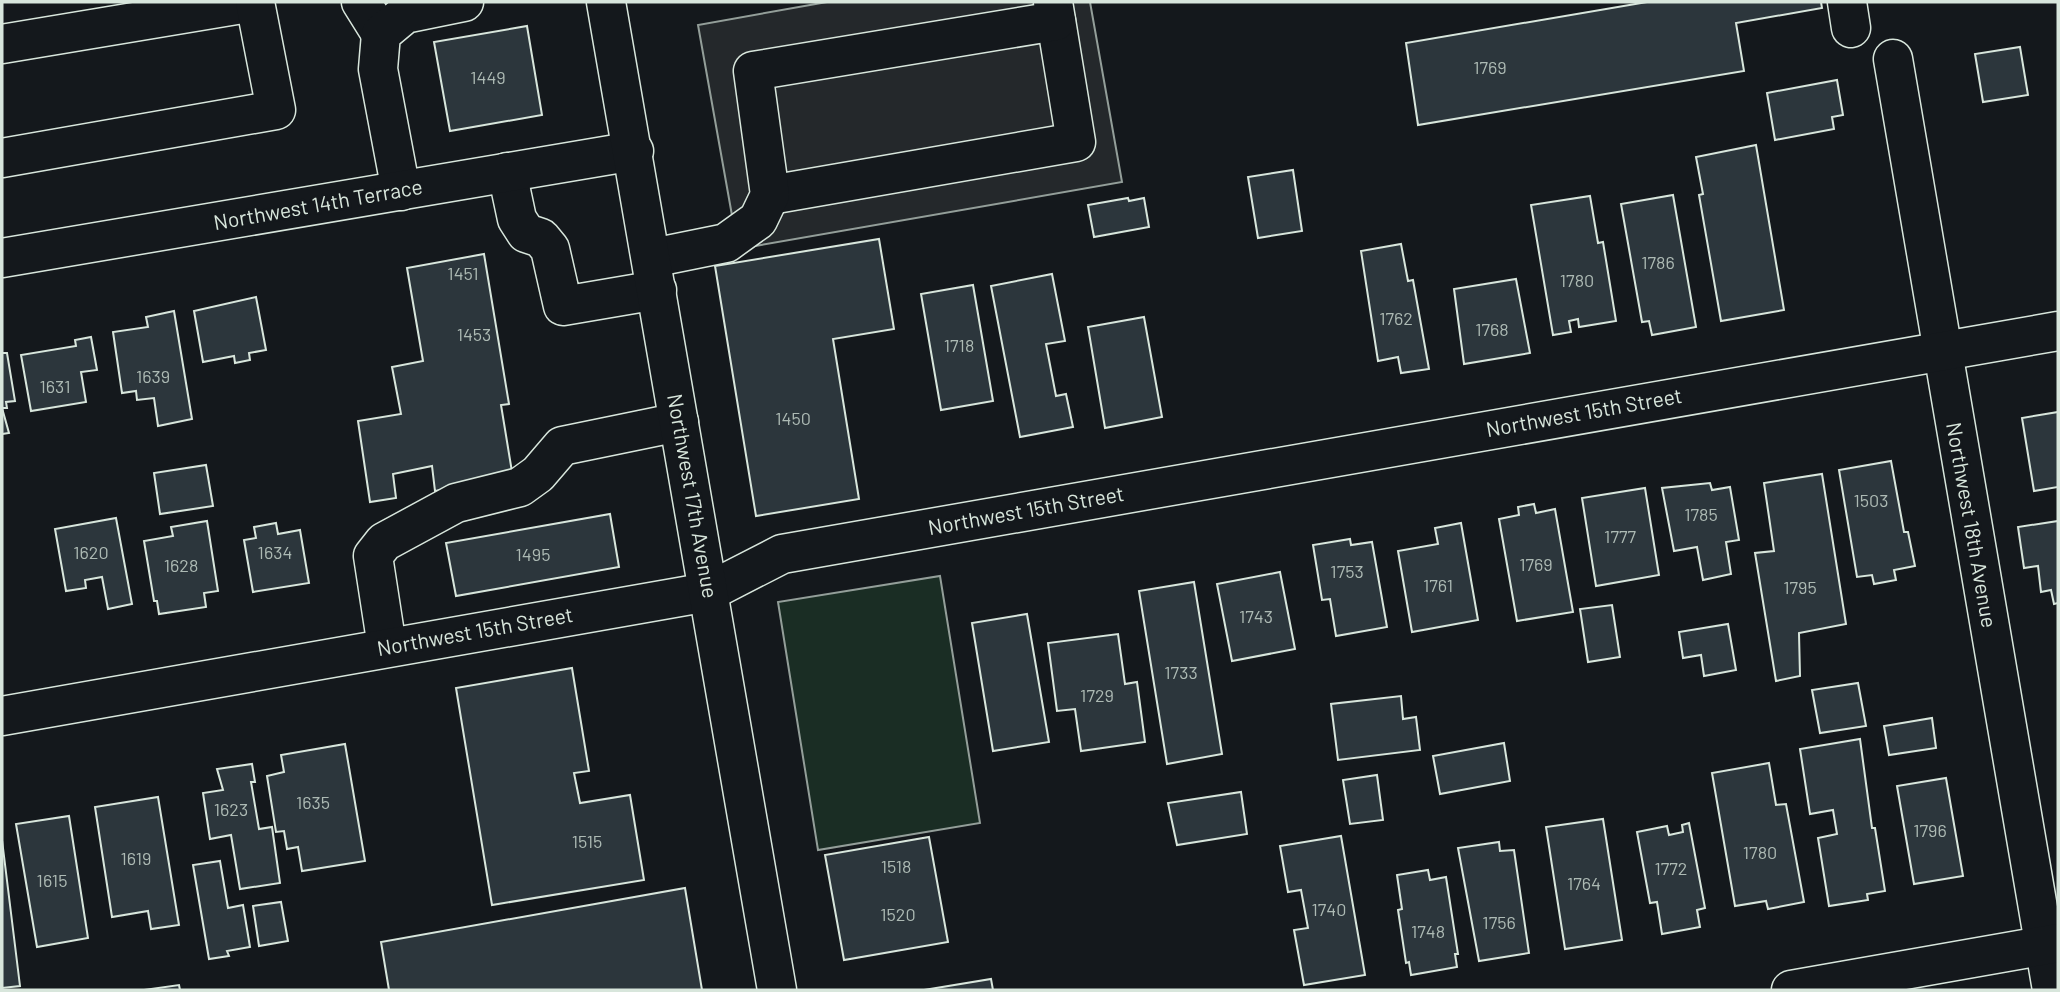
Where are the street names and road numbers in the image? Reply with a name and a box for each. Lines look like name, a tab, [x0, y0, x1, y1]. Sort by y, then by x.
street label: Northwest 14th Terrace	[211, 173, 424, 234]
street label: Northwest 15th Street	[1484, 382, 1684, 441]
street label: Northwest 17th Avenue	[663, 392, 724, 600]
street label: Northwest 18th Avenue	[1942, 420, 2003, 629]
street label: Northwest 15th Street	[926, 480, 1126, 539]
street label: Northwest 15th Street	[375, 601, 575, 660]

